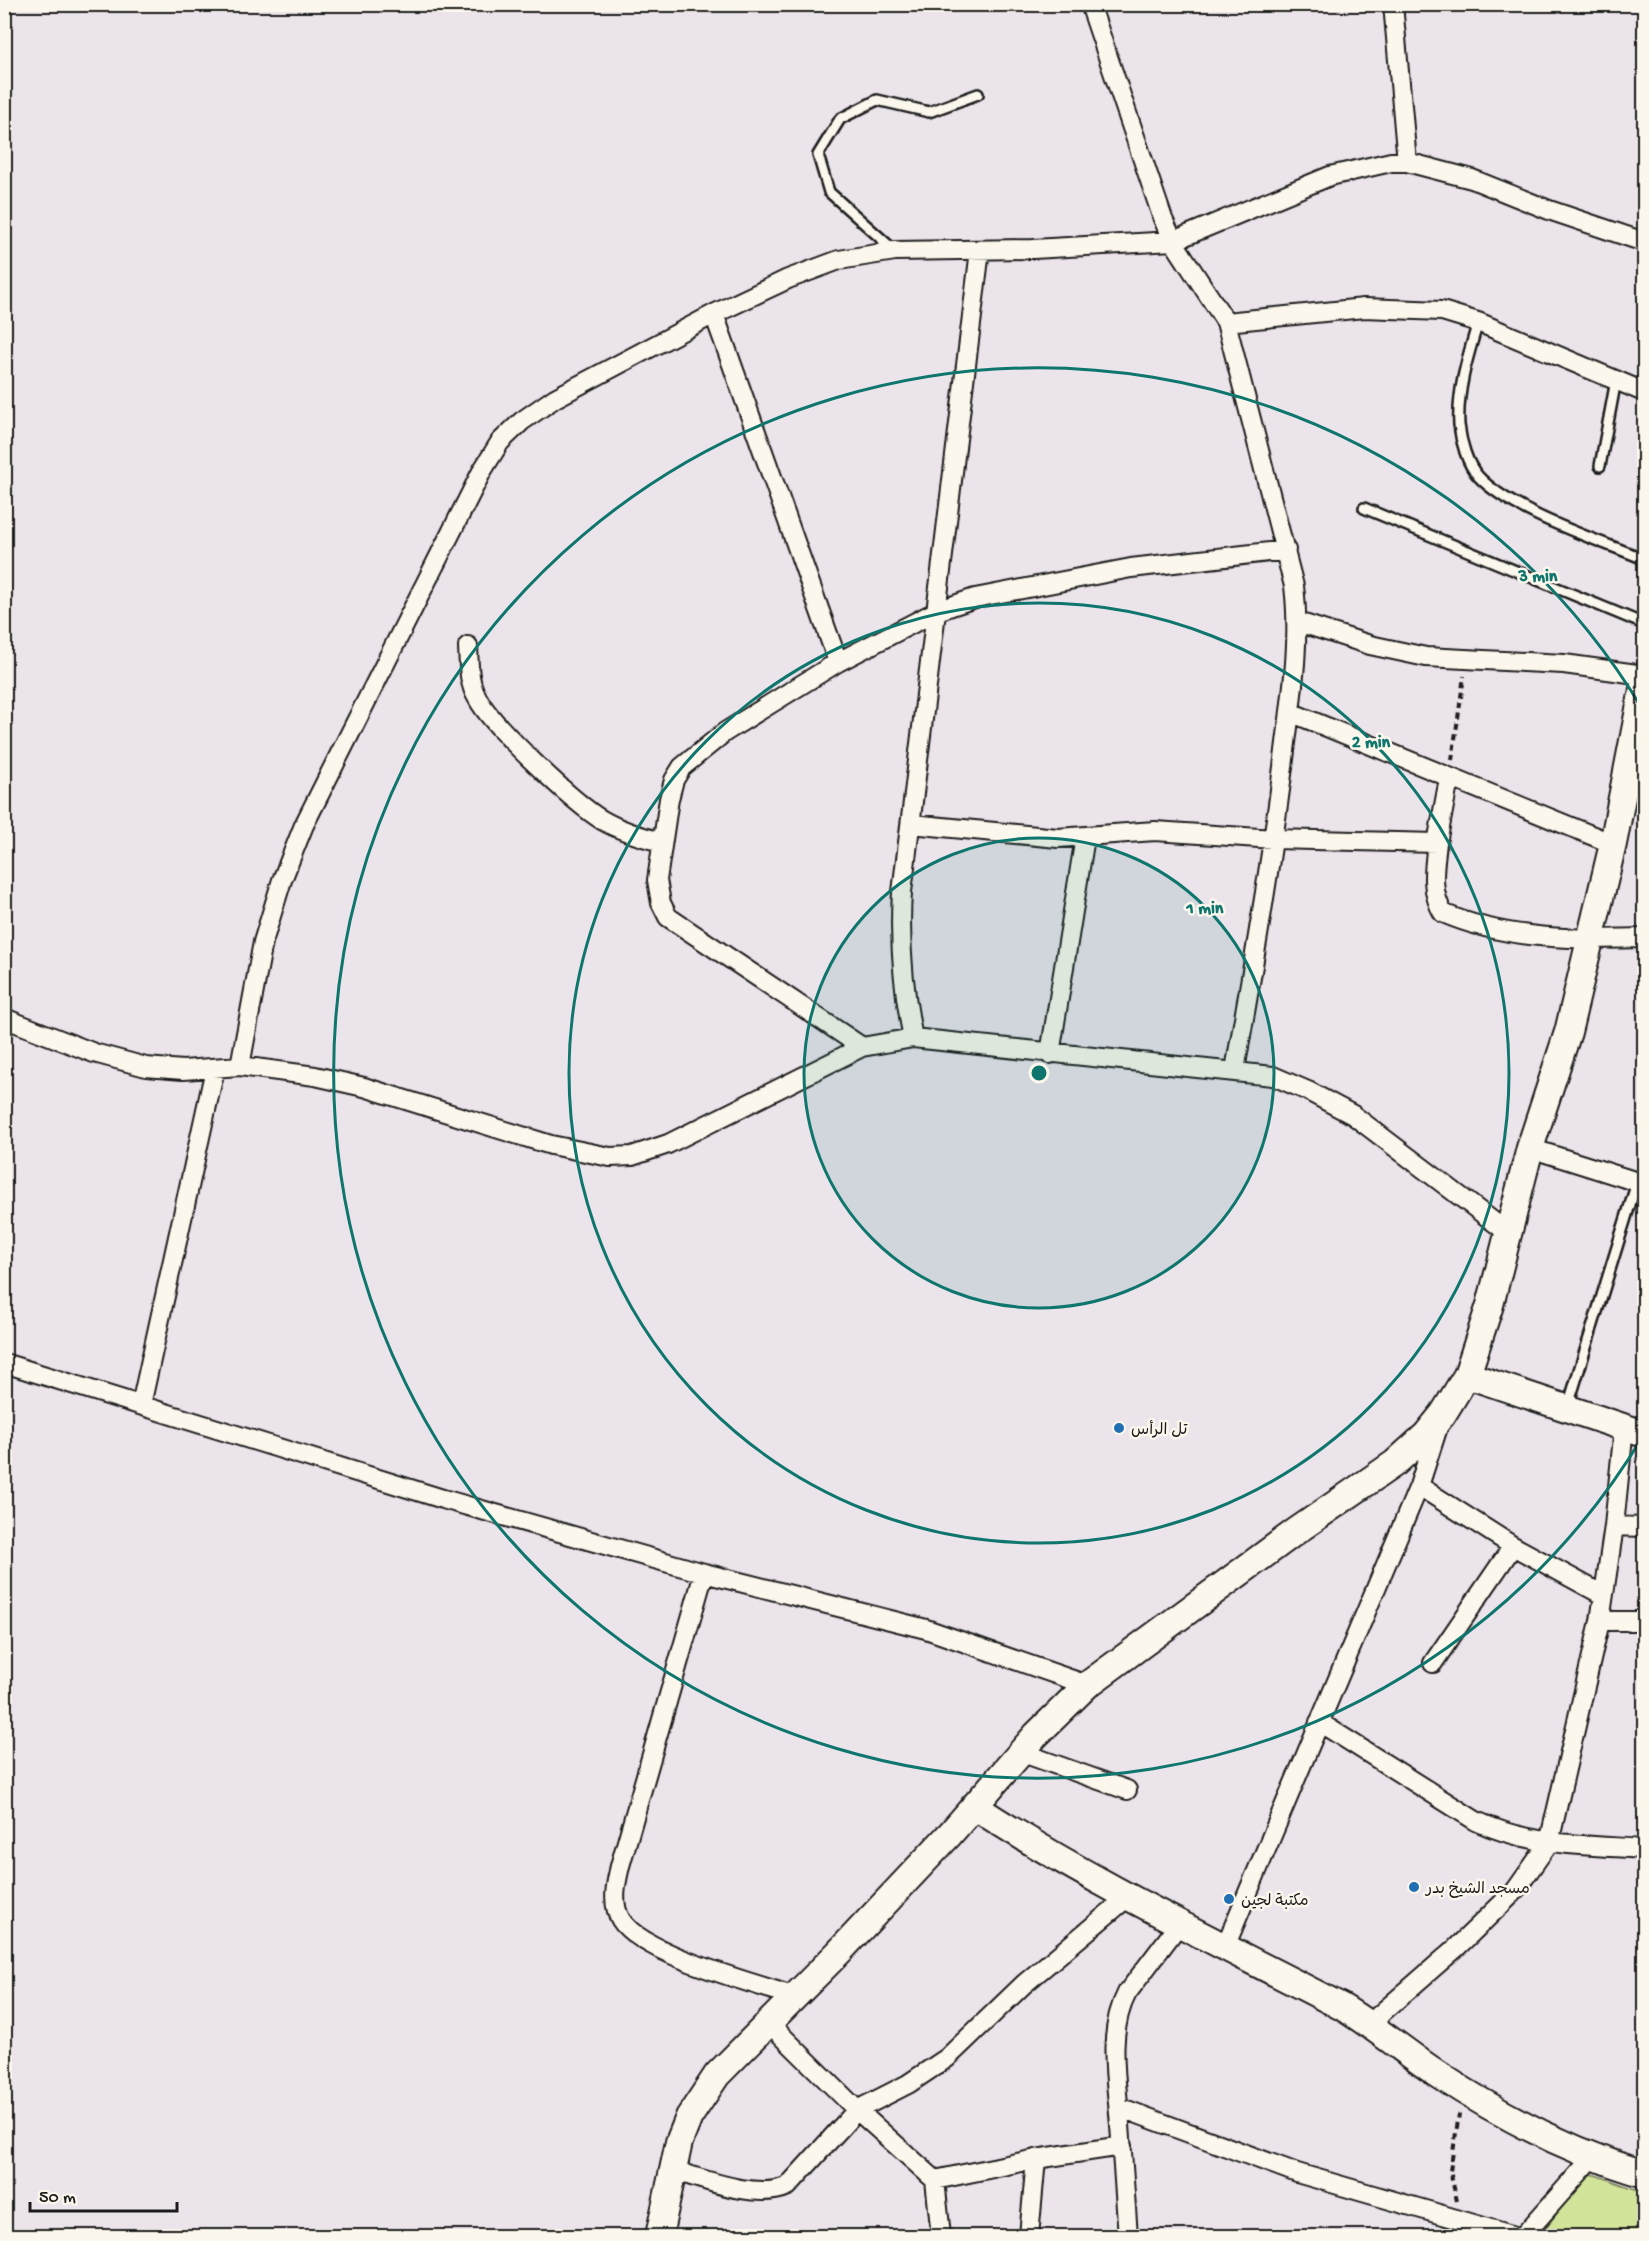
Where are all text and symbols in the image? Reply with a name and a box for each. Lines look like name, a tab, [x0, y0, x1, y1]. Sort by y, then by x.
text: 3 min	[1518, 567, 1558, 588]
text: 2 min	[1352, 733, 1391, 754]
text: 1 min	[1186, 899, 1224, 920]
centre of rings	[1029, 1063, 1049, 1083]
place label: تل الرأس	[1131, 1420, 1188, 1441]
marker: تل الرأس	[1112, 1421, 1126, 1435]
marker: مسجد الشيخ بدر	[1407, 1880, 1421, 1894]
place label: مسجد الشيخ بدر	[1424, 1881, 1530, 1900]
marker: مكتبة لجين	[1222, 1892, 1236, 1906]
place label: مكتبة لجين	[1241, 1892, 1308, 1912]
scale bar	[30, 2175, 177, 2213]
text: 50 m	[39, 2188, 76, 2209]

